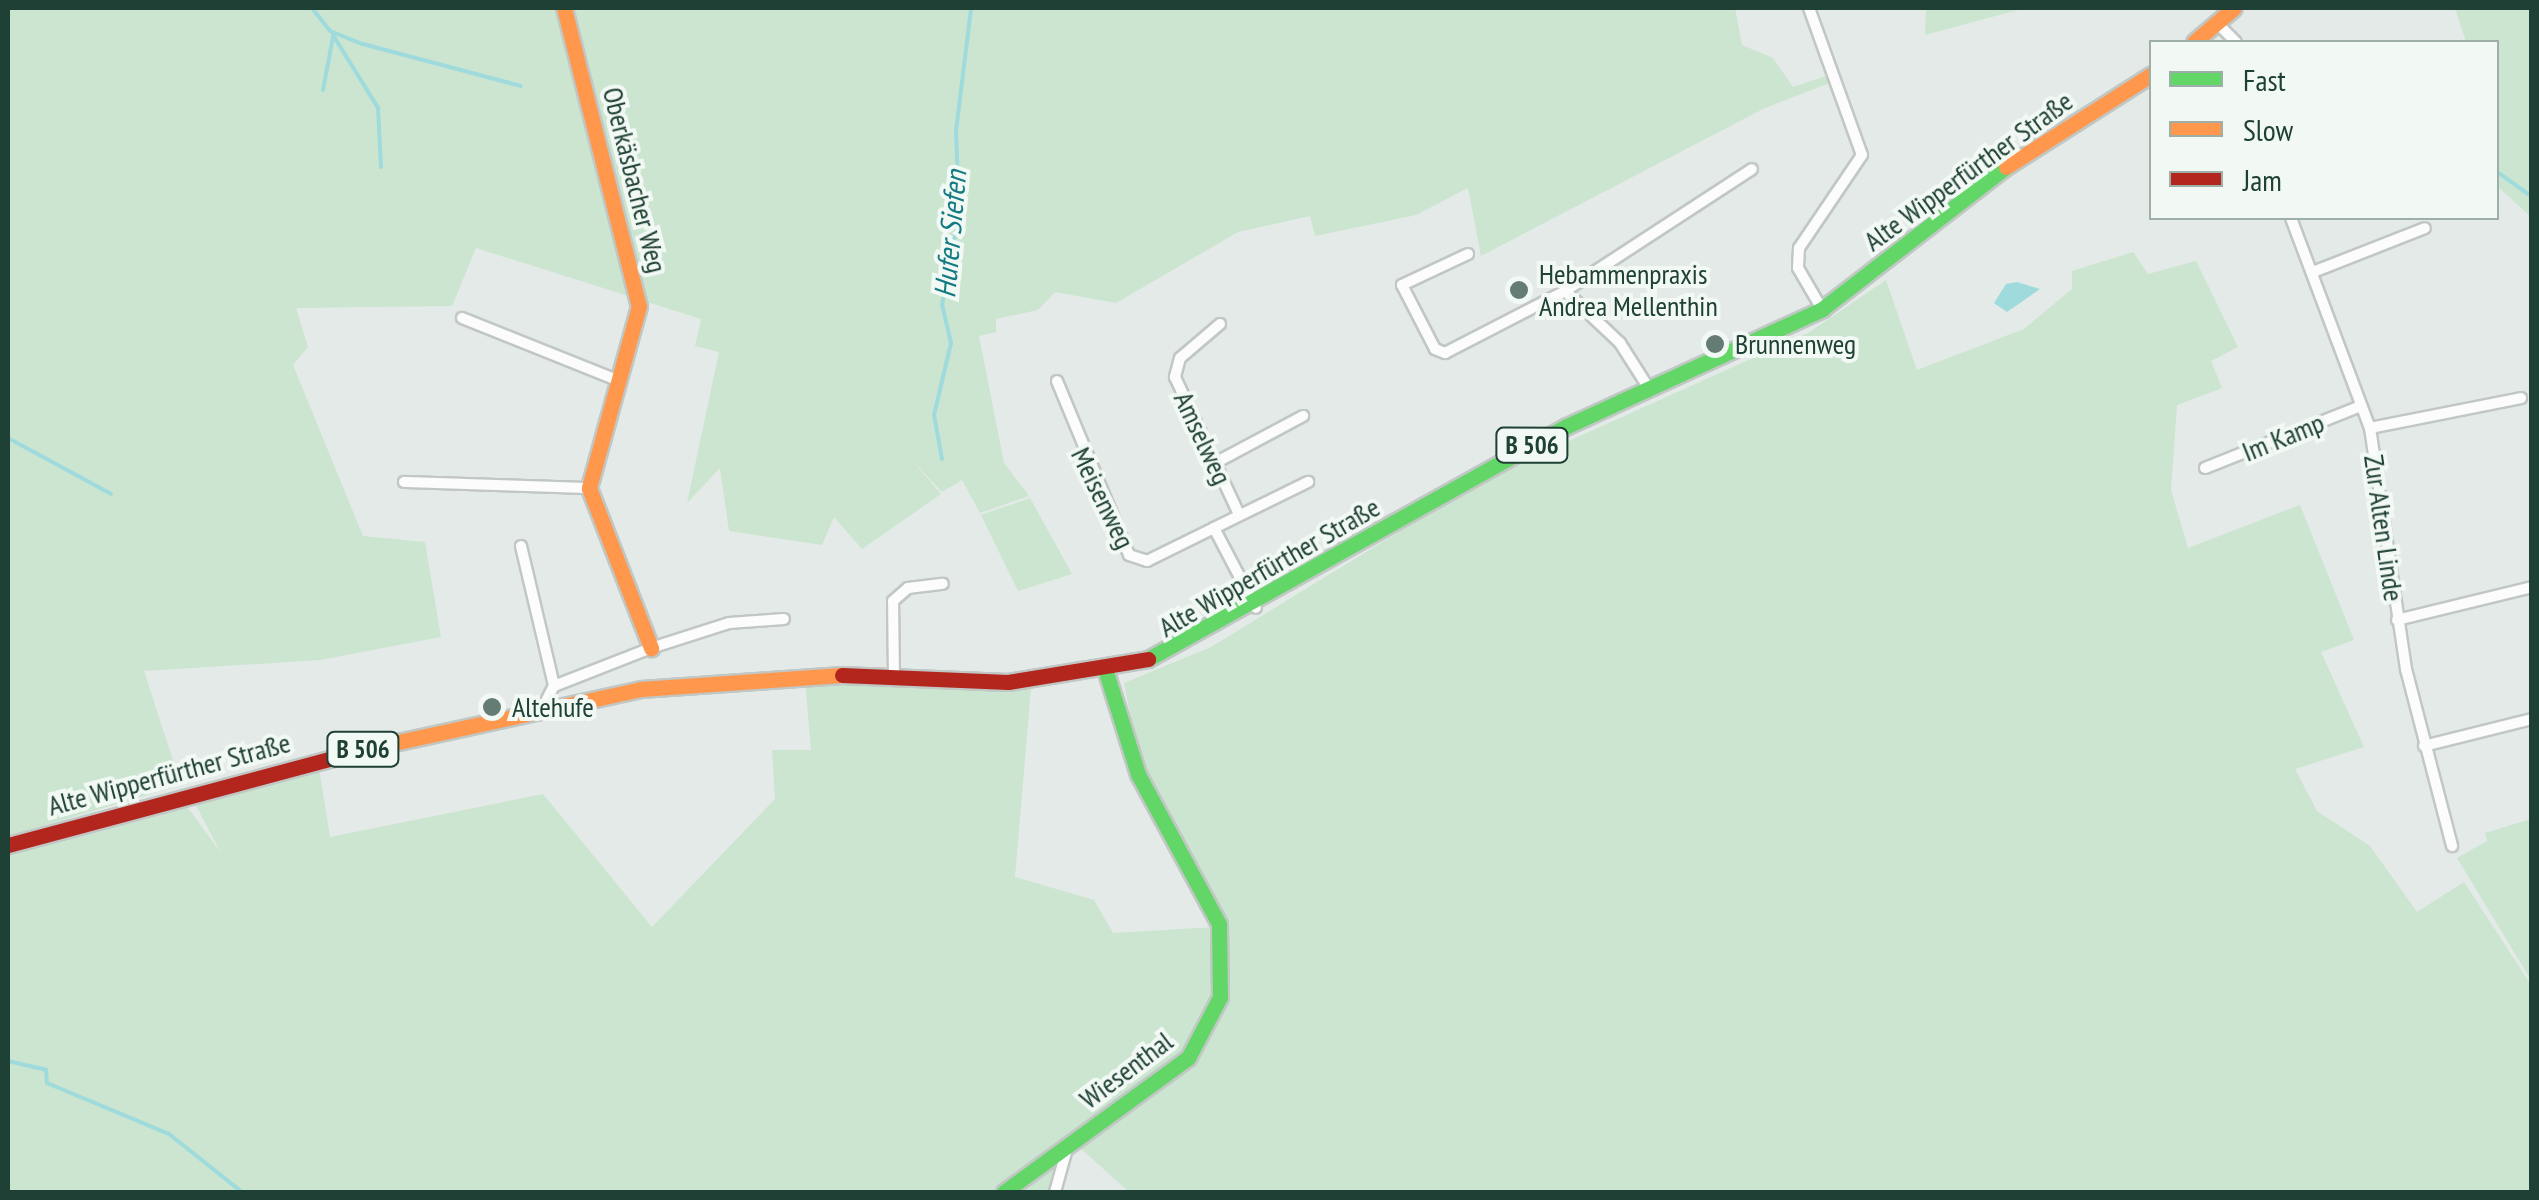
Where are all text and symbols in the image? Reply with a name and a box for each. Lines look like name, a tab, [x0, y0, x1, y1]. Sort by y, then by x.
legend	[2149, 40, 2499, 220]
text: Fast	[2243, 60, 2286, 99]
street label: Oberkäsbacher Weg	[596, 84, 674, 276]
street label: Alte Wipperfürther Straße	[1857, 84, 2079, 258]
text: Slow	[2243, 110, 2293, 149]
text: Jam	[2243, 160, 2282, 199]
water label: Hufer Siefen	[926, 169, 974, 299]
place label: Hebammenpraxis Andrea Mellenthin	[1539, 257, 1718, 323]
marker: Hebammenpraxis Andrea Mellenthin	[1508, 279, 1530, 301]
place label: Brunnenweg	[1735, 327, 1856, 361]
marker: Brunnenweg	[1704, 333, 1726, 355]
street label: Amselweg	[1167, 386, 1239, 490]
street label: Im Kamp	[2237, 405, 2329, 469]
road number: B 506	[1494, 425, 1570, 465]
street label: Meisenweg	[1064, 442, 1142, 554]
street label: Zur Alten Linde	[2357, 452, 2411, 604]
street label: Alte Wipperfürther Straße	[1152, 490, 1386, 644]
place label: Altehufe	[512, 690, 594, 724]
marker: Altehufe	[481, 696, 503, 718]
street label: Alte Wipperfürther Straße	[44, 725, 294, 823]
road number: B 506	[326, 729, 400, 769]
street label: Wiesenthal	[1073, 1024, 1179, 1116]

